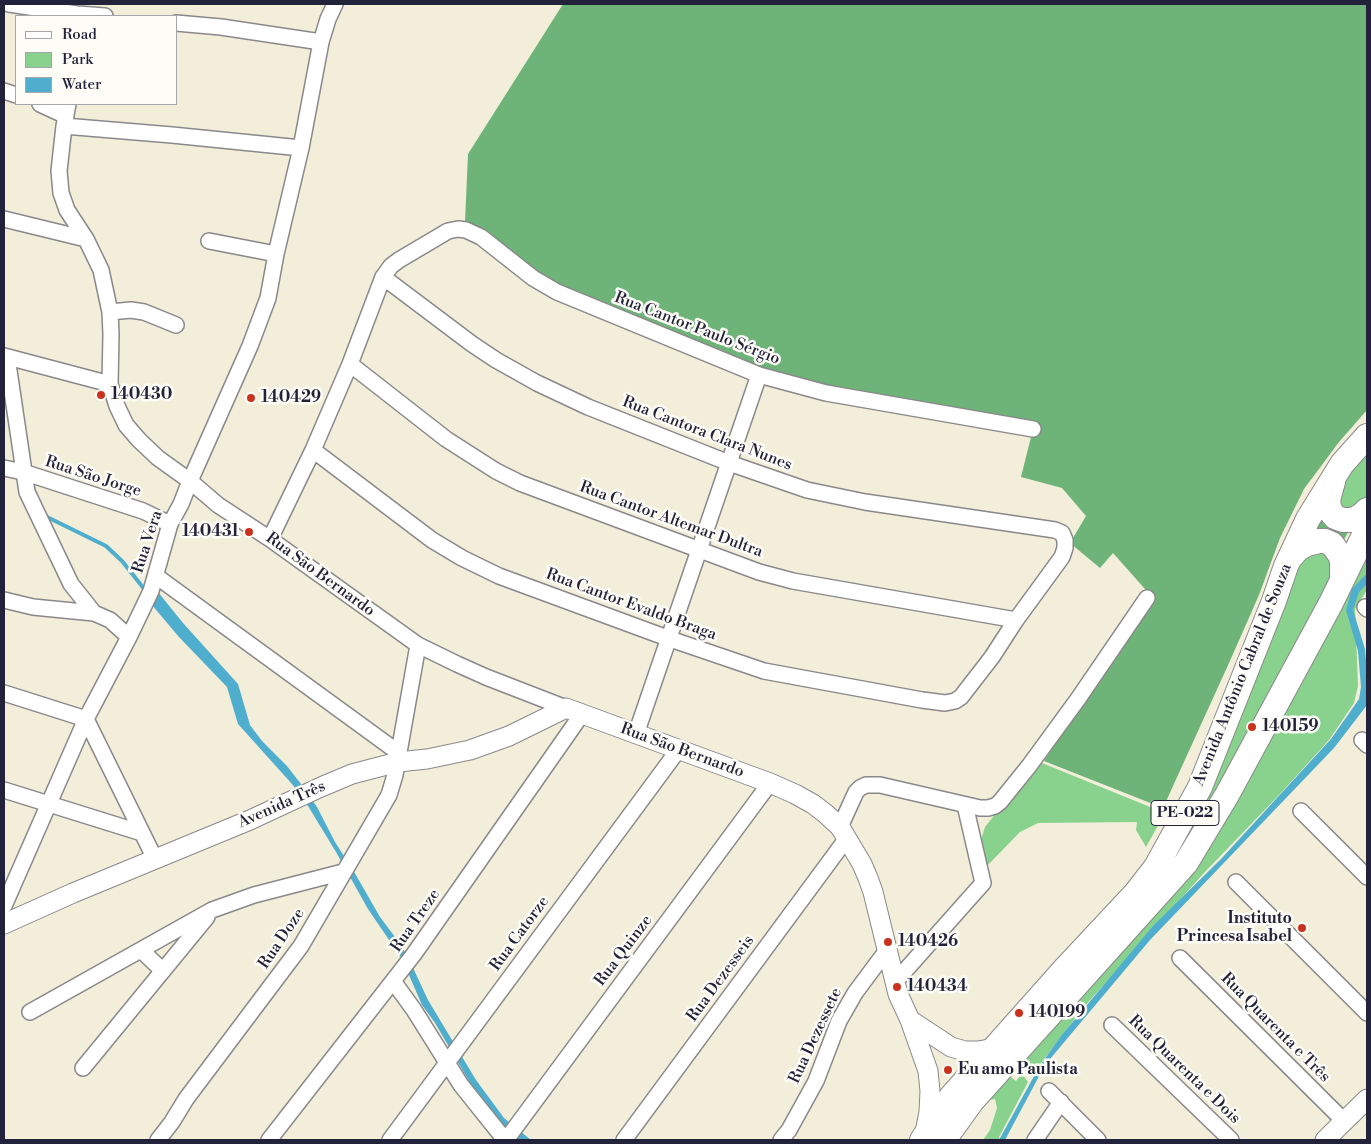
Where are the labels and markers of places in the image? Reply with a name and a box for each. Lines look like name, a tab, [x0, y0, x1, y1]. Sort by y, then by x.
place label: 140430	[111, 385, 172, 405]
place label: 140429	[261, 388, 321, 408]
marker: 140430	[95, 389, 107, 401]
marker: 140429	[245, 392, 257, 404]
place label: 140431	[182, 522, 239, 542]
marker: 140431	[243, 526, 255, 538]
place label: 140159	[1262, 717, 1318, 737]
marker: 140159	[1246, 721, 1258, 733]
place label: Instituto Princesa Isabel	[1177, 909, 1292, 947]
marker: Instituto Princesa Isabel	[1296, 922, 1308, 934]
place label: 140426	[898, 932, 958, 952]
marker: 140426	[882, 936, 894, 948]
place label: 140434	[907, 977, 968, 997]
marker: 140434	[891, 981, 903, 993]
place label: 140199	[1029, 1003, 1085, 1023]
marker: 140199	[1013, 1007, 1025, 1019]
place label: Eu amo Paulista	[958, 1060, 1078, 1080]
marker: Eu amo Paulista	[942, 1064, 954, 1076]

